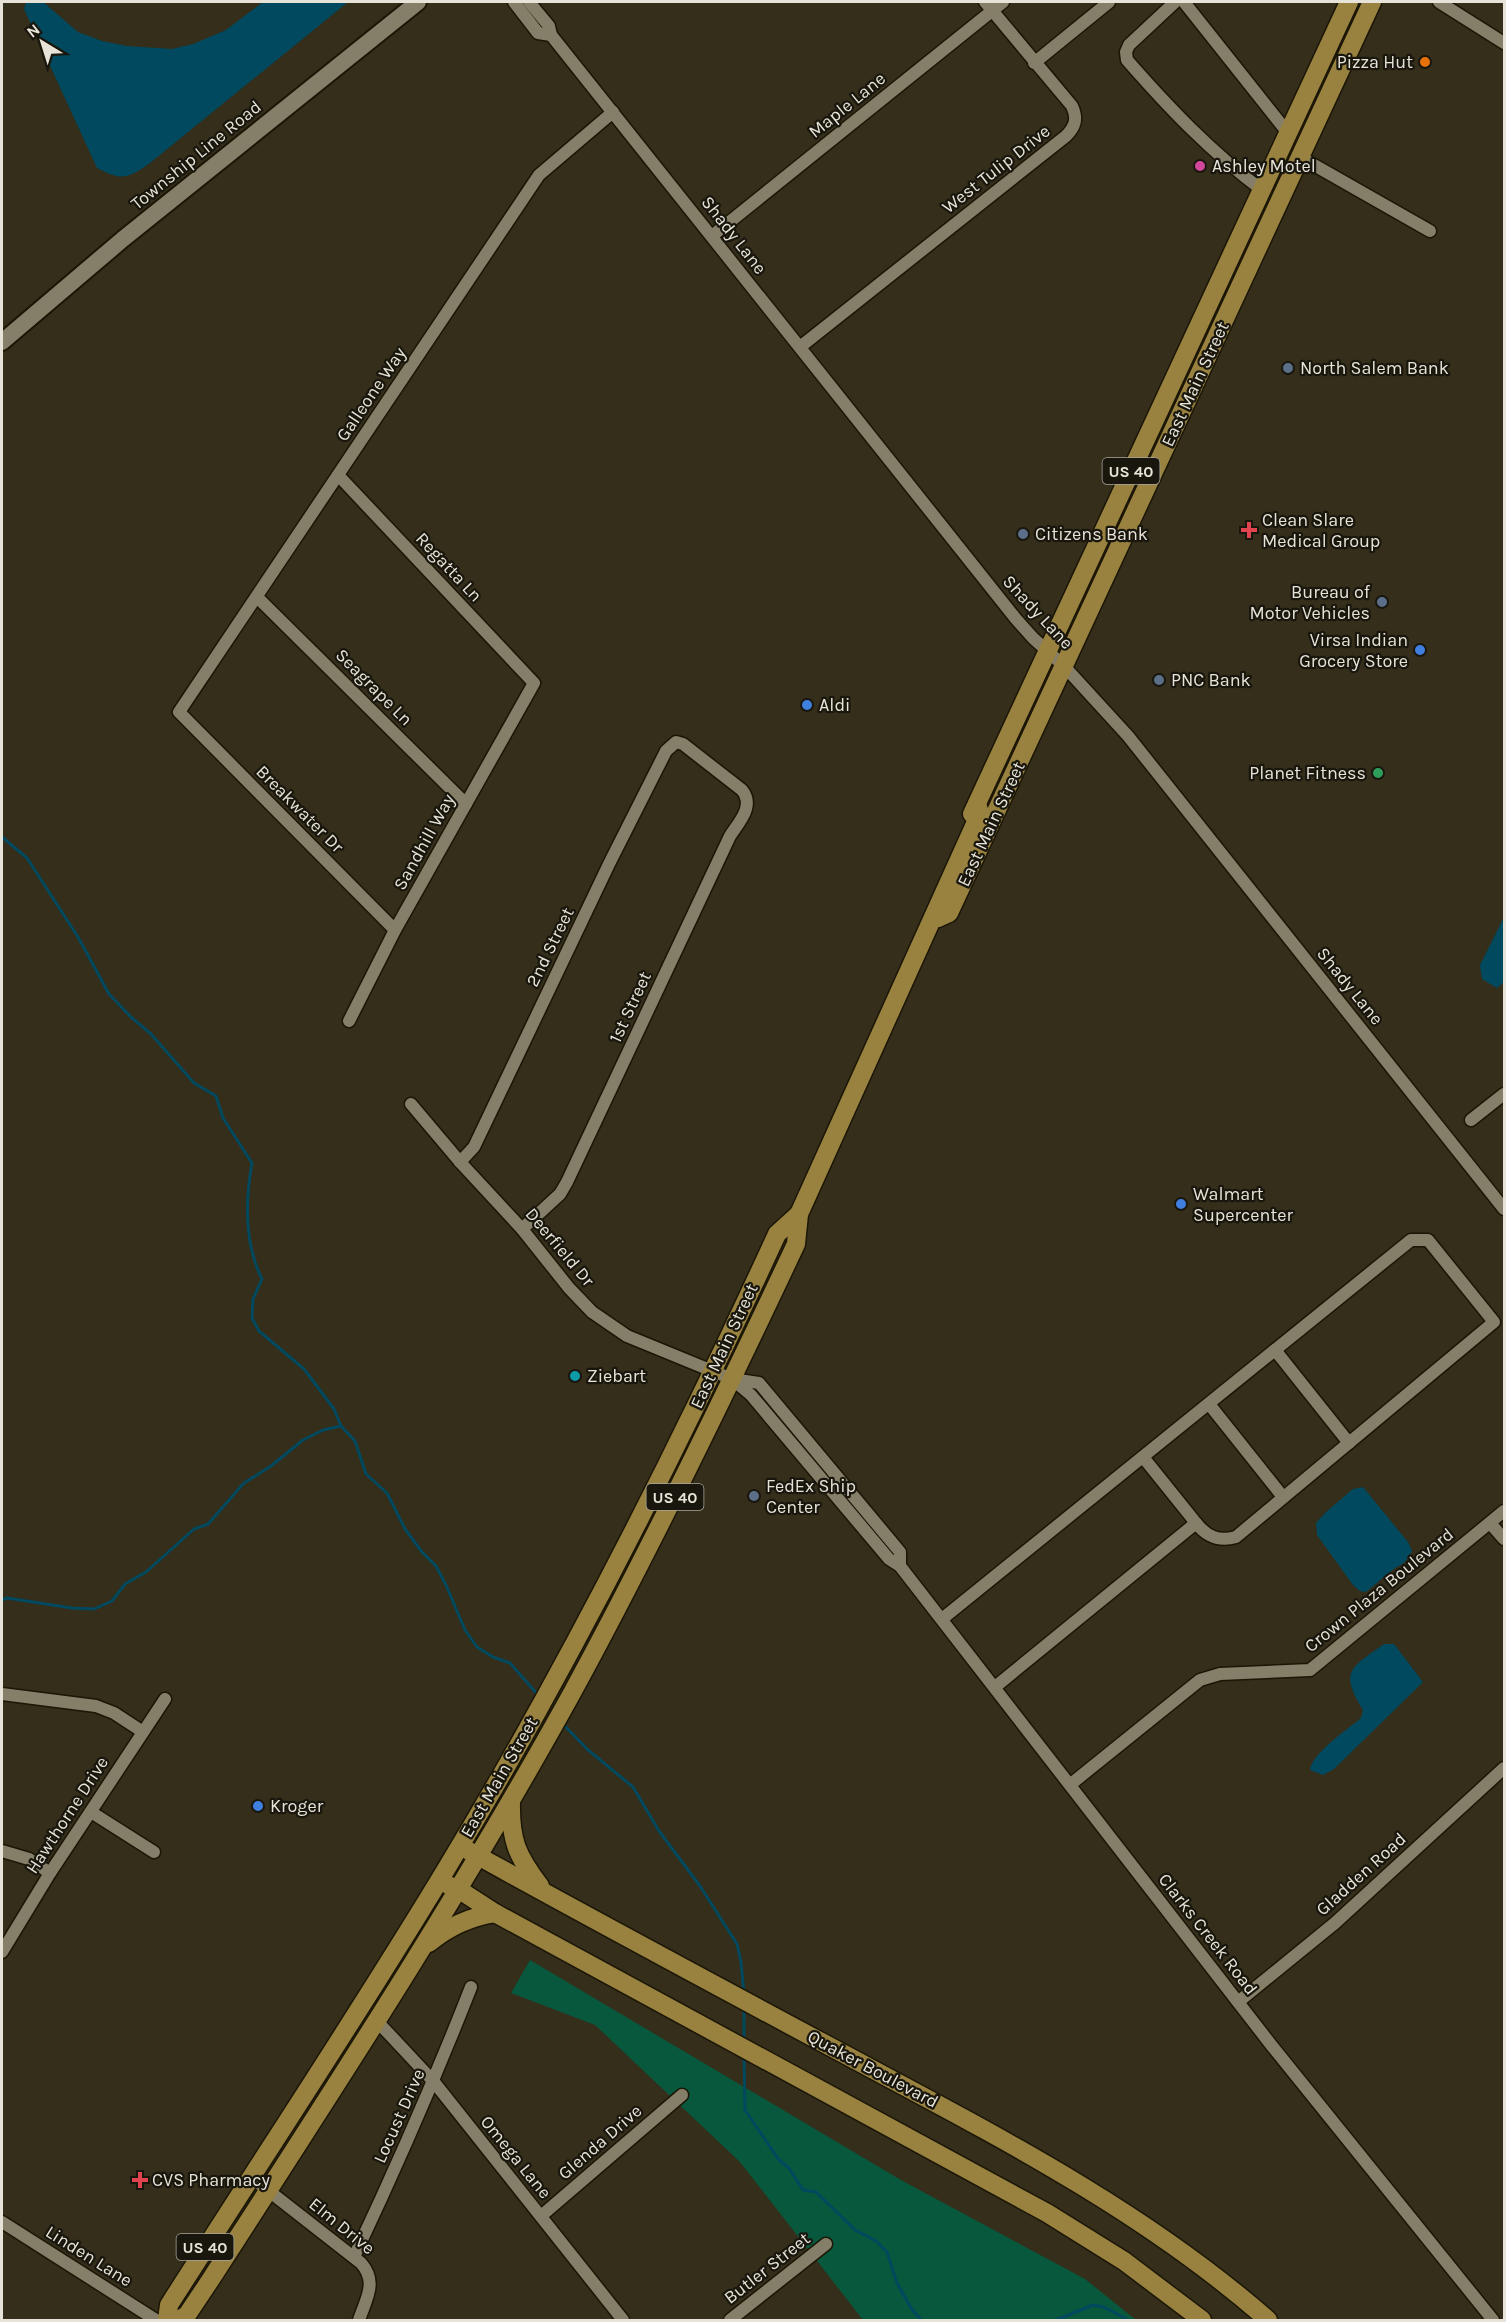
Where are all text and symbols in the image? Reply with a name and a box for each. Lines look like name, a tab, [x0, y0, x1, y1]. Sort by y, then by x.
north arrow	[12, 12, 72, 72]
text: N	[23, 20, 43, 42]
place label: Pizza Hut	[1337, 51, 1413, 73]
marker: Pizza Hut	[1418, 55, 1432, 69]
street label: Maple Lane	[804, 67, 890, 143]
street label: Township Line Road	[126, 96, 266, 214]
street label: West Tulip Drive	[938, 120, 1054, 218]
place label: Ashley Motel	[1212, 155, 1316, 177]
marker: Ashley Motel	[1193, 159, 1207, 173]
street label: Shady Lane	[697, 191, 771, 279]
street label: East Main Street	[1156, 318, 1234, 450]
street label: Galleone Way	[331, 342, 411, 445]
place label: North Salem Bank	[1300, 357, 1449, 379]
marker: North Salem Bank	[1281, 361, 1295, 375]
road number: US 40	[1102, 458, 1160, 484]
place label: Clean Slare Medical Group	[1262, 509, 1380, 552]
marker: Clean Slare Medical Group	[1240, 521, 1258, 539]
place label: Citizens Bank	[1035, 523, 1148, 545]
marker: Citizens Bank	[1016, 527, 1030, 541]
street label: Regatta Ln	[411, 528, 487, 606]
street label: Shady Lane	[998, 570, 1078, 654]
place label: Bureau of Motor Vehicles	[1249, 581, 1371, 624]
marker: Bureau of Motor Vehicles	[1375, 595, 1389, 609]
place label: Virsa Indian Grocery Store	[1299, 629, 1408, 672]
marker: Virsa Indian Grocery Store	[1413, 643, 1427, 657]
street label: Seagrape Ln	[331, 644, 417, 730]
place label: PNC Bank	[1171, 669, 1251, 691]
marker: PNC Bank	[1152, 673, 1166, 687]
place label: Aldi	[819, 694, 850, 716]
marker: Aldi	[800, 698, 814, 712]
street label: East Main Street	[952, 758, 1030, 890]
street label: Breakwater Dr	[252, 761, 349, 858]
place label: Planet Fitness	[1249, 762, 1366, 784]
marker: Planet Fitness	[1371, 766, 1385, 780]
street label: Sandhill Way	[389, 789, 460, 894]
street label: 2nd Street	[521, 903, 579, 990]
street label: Shady Lane	[1312, 943, 1388, 1029]
street label: 1st Street	[604, 968, 656, 1046]
place label: Walmart Supercenter	[1193, 1183, 1293, 1226]
marker: Walmart Supercenter	[1174, 1197, 1188, 1211]
street label: Deerfield Dr	[521, 1203, 600, 1291]
street label: East Main Street	[685, 1280, 763, 1412]
place label: Ziebart	[587, 1365, 646, 1387]
marker: Ziebart	[568, 1369, 582, 1383]
place label: FedEx Ship Center	[766, 1475, 856, 1518]
road number: US 40	[646, 1484, 704, 1510]
marker: FedEx Ship Center	[747, 1489, 761, 1503]
street label: Crown Plaza Boulevard	[1300, 1523, 1458, 1657]
street label: East Main Street	[456, 1713, 543, 1841]
street label: Hawthorne Drive	[21, 1752, 113, 1878]
place label: Kroger	[270, 1795, 324, 1817]
marker: Kroger	[251, 1799, 265, 1813]
street label: Gladden Road	[1311, 1828, 1411, 1920]
street label: Clarks Creek Road	[1154, 1869, 1262, 1999]
street label: Quaker Boulevard	[804, 2025, 942, 2113]
street label: Locust Drive	[368, 2065, 430, 2167]
street label: Glenda Drive	[554, 2100, 646, 2184]
street label: Omega Lane	[476, 2111, 556, 2203]
place label: CVS Pharmacy	[152, 2169, 271, 2191]
marker: CVS Pharmacy	[133, 2173, 147, 2187]
street label: Elm Drive	[305, 2193, 379, 2259]
street label: Linden Lane	[42, 2221, 136, 2291]
street label: Butler Street	[720, 2227, 815, 2308]
road number: US 40	[176, 2234, 234, 2260]

